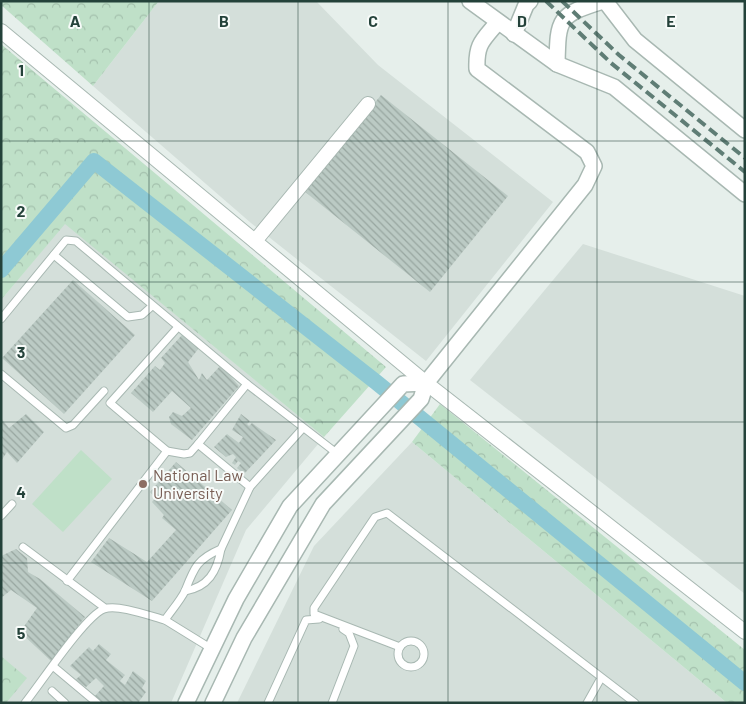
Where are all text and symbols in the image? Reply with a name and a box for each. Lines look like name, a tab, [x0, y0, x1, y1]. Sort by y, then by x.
text: A	[70, 11, 81, 30]
text: B	[219, 11, 229, 30]
text: C	[368, 11, 378, 30]
text: D	[517, 11, 527, 30]
text: E	[666, 11, 676, 30]
text: 1	[18, 60, 24, 79]
text: 2	[17, 201, 26, 220]
text: 3	[17, 342, 25, 361]
place label: National Law University	[153, 465, 243, 502]
marker: National Law University	[137, 478, 149, 490]
text: 4	[16, 482, 26, 501]
text: 5	[17, 623, 26, 642]

